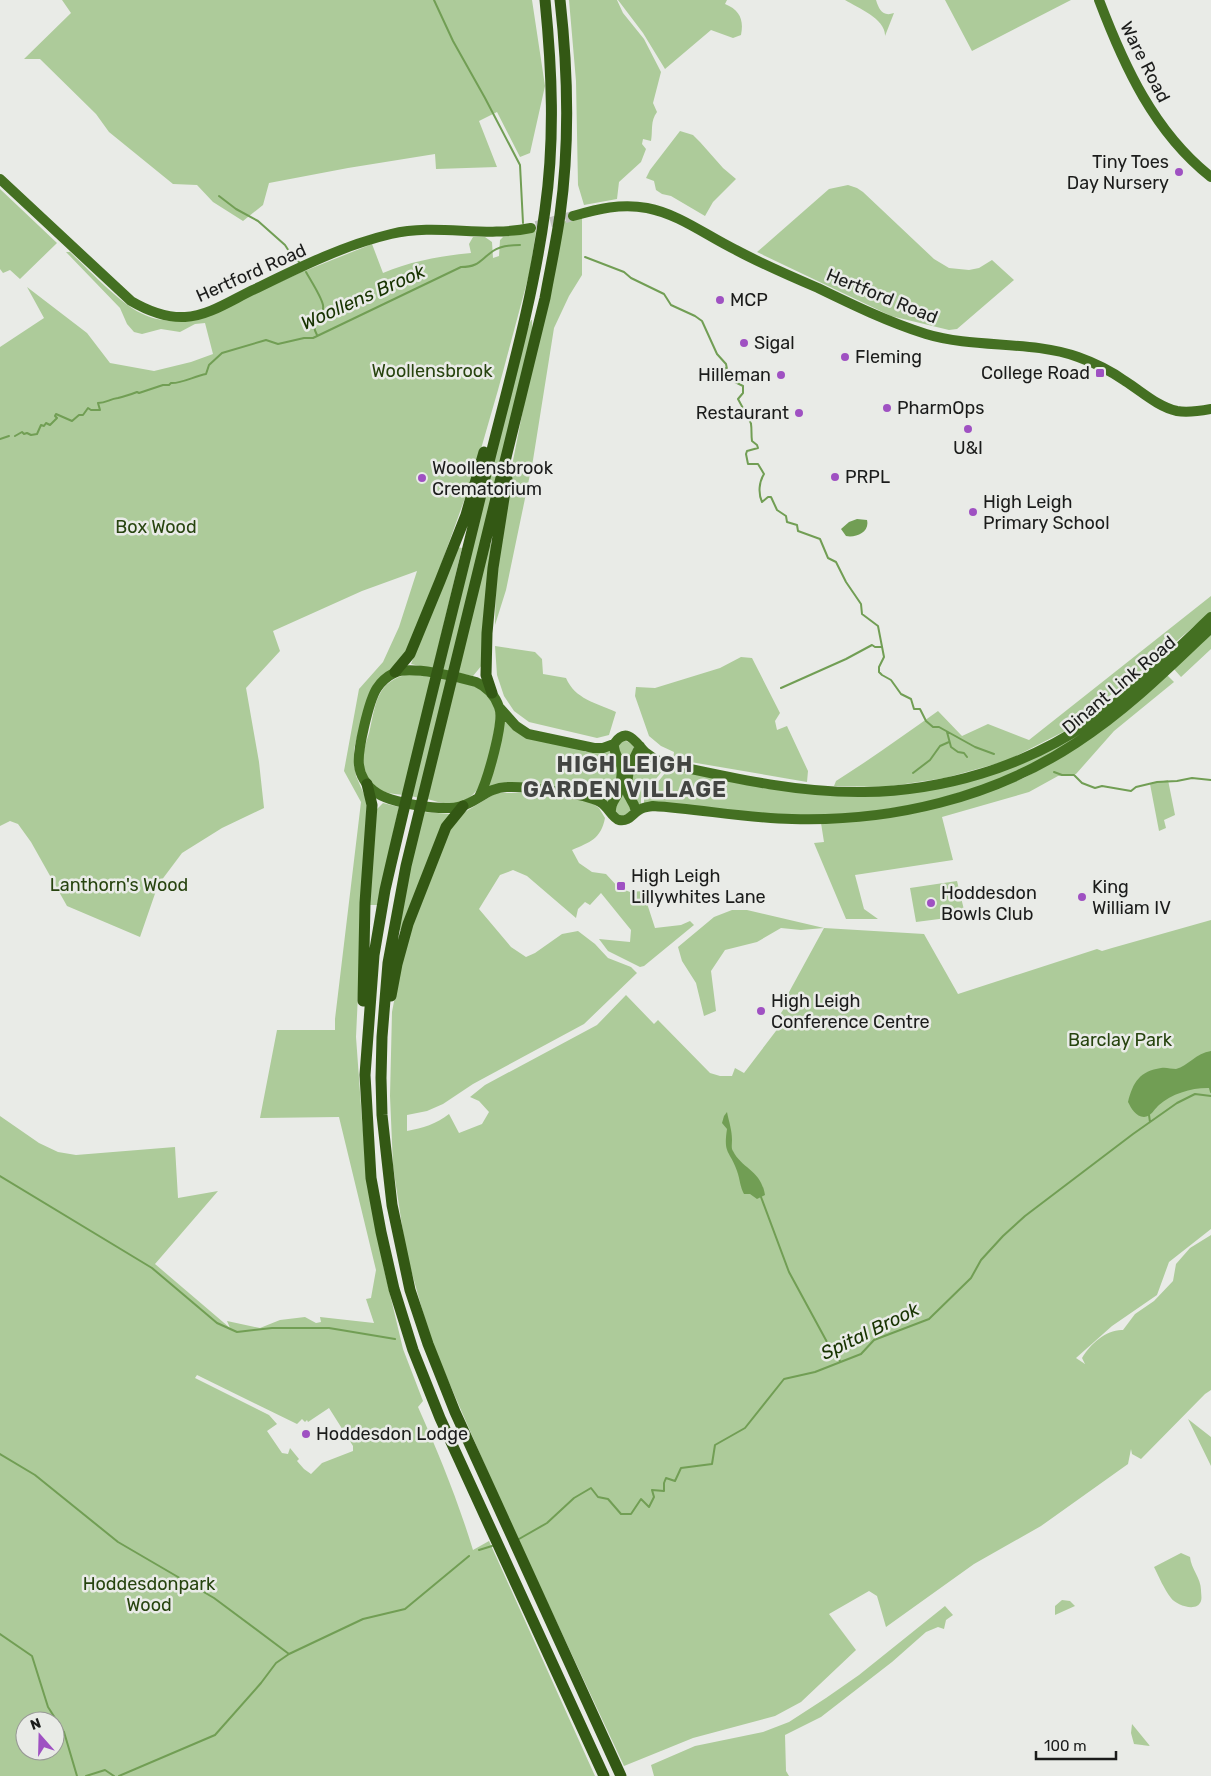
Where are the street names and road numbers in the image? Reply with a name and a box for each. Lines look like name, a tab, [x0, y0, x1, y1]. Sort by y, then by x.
street label: Ware Road	[1115, 18, 1175, 106]
street label: Hertford Road	[192, 239, 310, 307]
street label: Hertford Road	[823, 264, 941, 328]
street label: Dinant Link Road	[1058, 631, 1180, 739]

